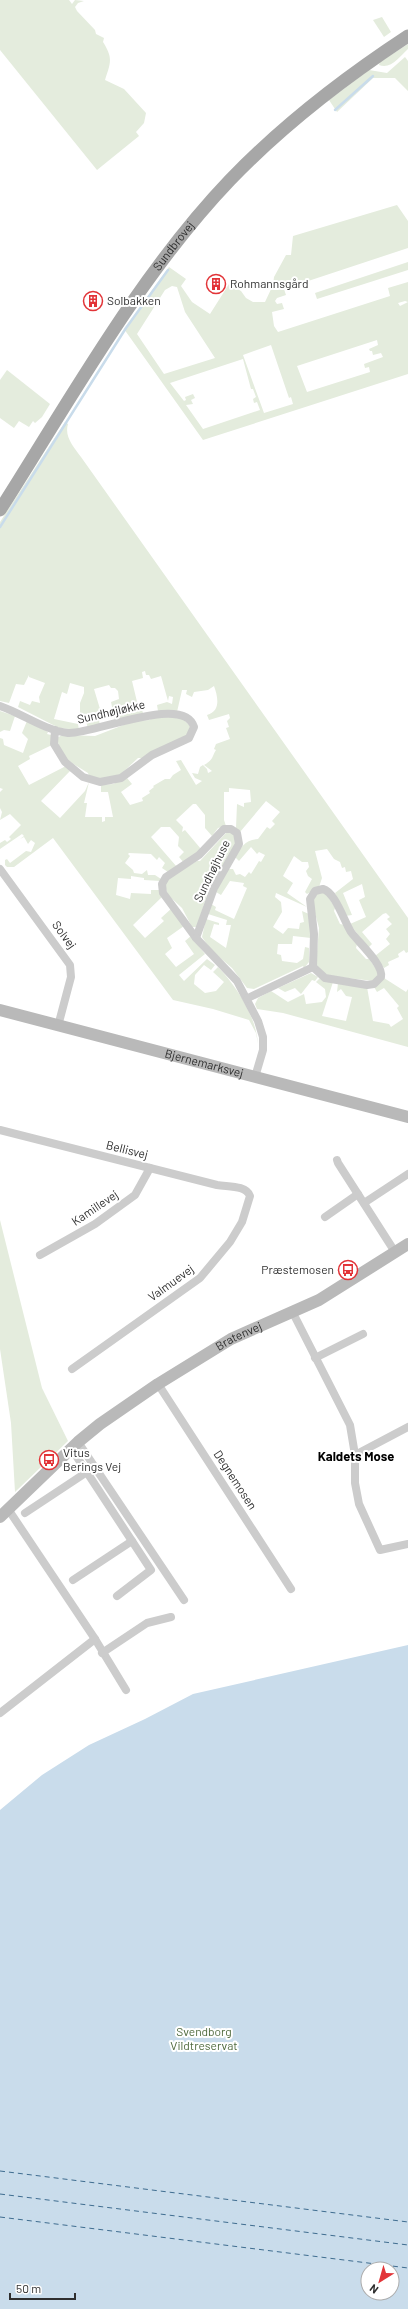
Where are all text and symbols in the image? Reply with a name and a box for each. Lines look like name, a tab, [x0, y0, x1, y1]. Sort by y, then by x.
street label: Sundbrovej	[149, 218, 196, 273]
building icon: Rohmannsgård	[205, 273, 227, 295]
place label: Rohmannsgård	[230, 276, 308, 290]
building icon: Solbakken	[82, 290, 104, 312]
place label: Solbakken	[107, 293, 161, 307]
street label: Sundhøjløkke	[75, 696, 146, 726]
street label: Sundhøjhuse	[190, 837, 232, 904]
street label: Solvej	[50, 918, 80, 951]
street label: Bjernemarksvej	[164, 1046, 245, 1080]
street label: Bellisvej	[105, 1137, 150, 1161]
street label: Kamillevej	[69, 1187, 120, 1228]
bus stop icon: Præstemosen	[337, 1259, 359, 1281]
street label: Valmuevej	[145, 1261, 196, 1303]
place label: Præstemosen	[261, 1262, 334, 1276]
street label: Bratenvej	[213, 1318, 264, 1353]
place label: Vitus Berings Vej	[63, 1445, 121, 1473]
street label: Degnemosen	[211, 1447, 260, 1512]
district label: Kaldets Mose	[318, 1448, 394, 1464]
bus stop icon: Vitus Berings Vej	[38, 1449, 60, 1471]
park label: Svendborg Vildtreservat	[170, 2024, 238, 2052]
north arrow	[360, 2261, 400, 2301]
scale bar	[10, 2275, 75, 2301]
text: 50 m	[16, 2281, 41, 2295]
text: N	[367, 2282, 381, 2297]

